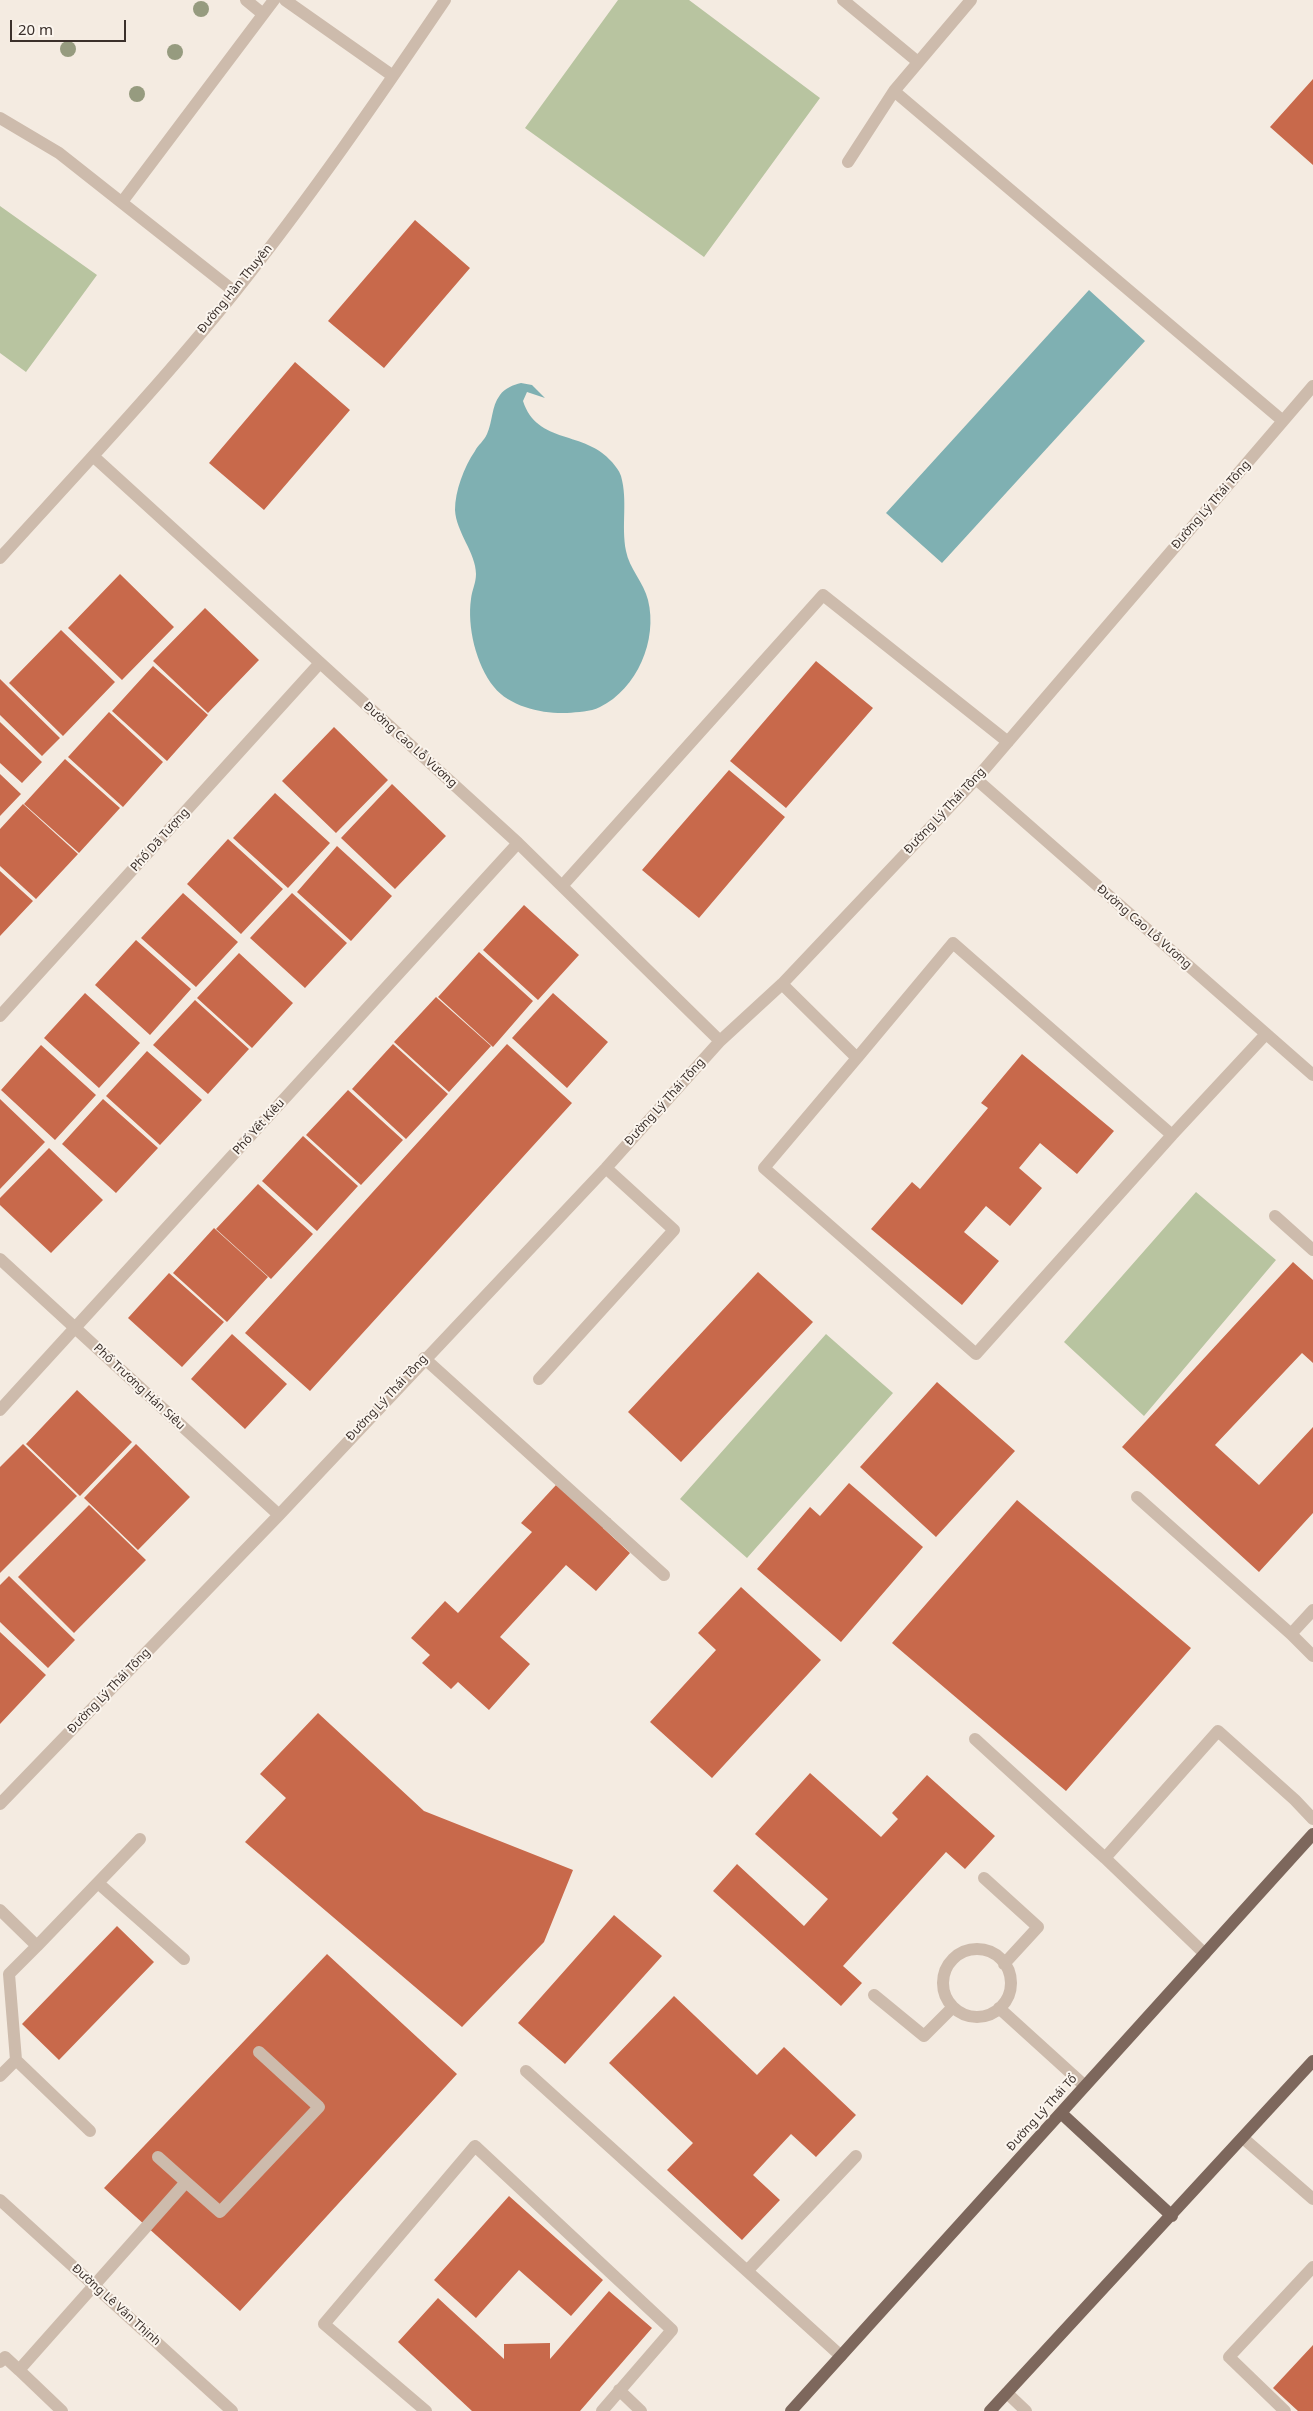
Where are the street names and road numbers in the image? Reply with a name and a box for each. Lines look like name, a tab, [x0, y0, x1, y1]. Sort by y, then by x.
street label: Đường Hàn Thuyên	[195, 242, 275, 336]
street label: Đường Lý Thái Tông	[1169, 458, 1253, 552]
street label: Đường Cao Lỗ Vương	[360, 699, 460, 791]
street label: Đường Lý Thái Tông	[901, 765, 989, 857]
street label: Phố Dã Tượng	[128, 805, 192, 875]
street label: Đường Cao Lỗ Vương	[1094, 882, 1194, 972]
street label: Đường Lý Thái Tông	[622, 1055, 708, 1149]
street label: Phố Yết Kiêu	[230, 1096, 288, 1158]
street label: Phố Trương Hán Siêu	[90, 1341, 188, 1433]
street label: Đường Lý Thái Tông	[343, 1352, 431, 1444]
street label: Đường Lý Thái Tông	[65, 1645, 153, 1737]
street label: Đường Lý Thái Tổ	[1004, 2072, 1080, 2154]
street label: Đường Lê Văn Thịnh	[69, 2261, 163, 2349]

